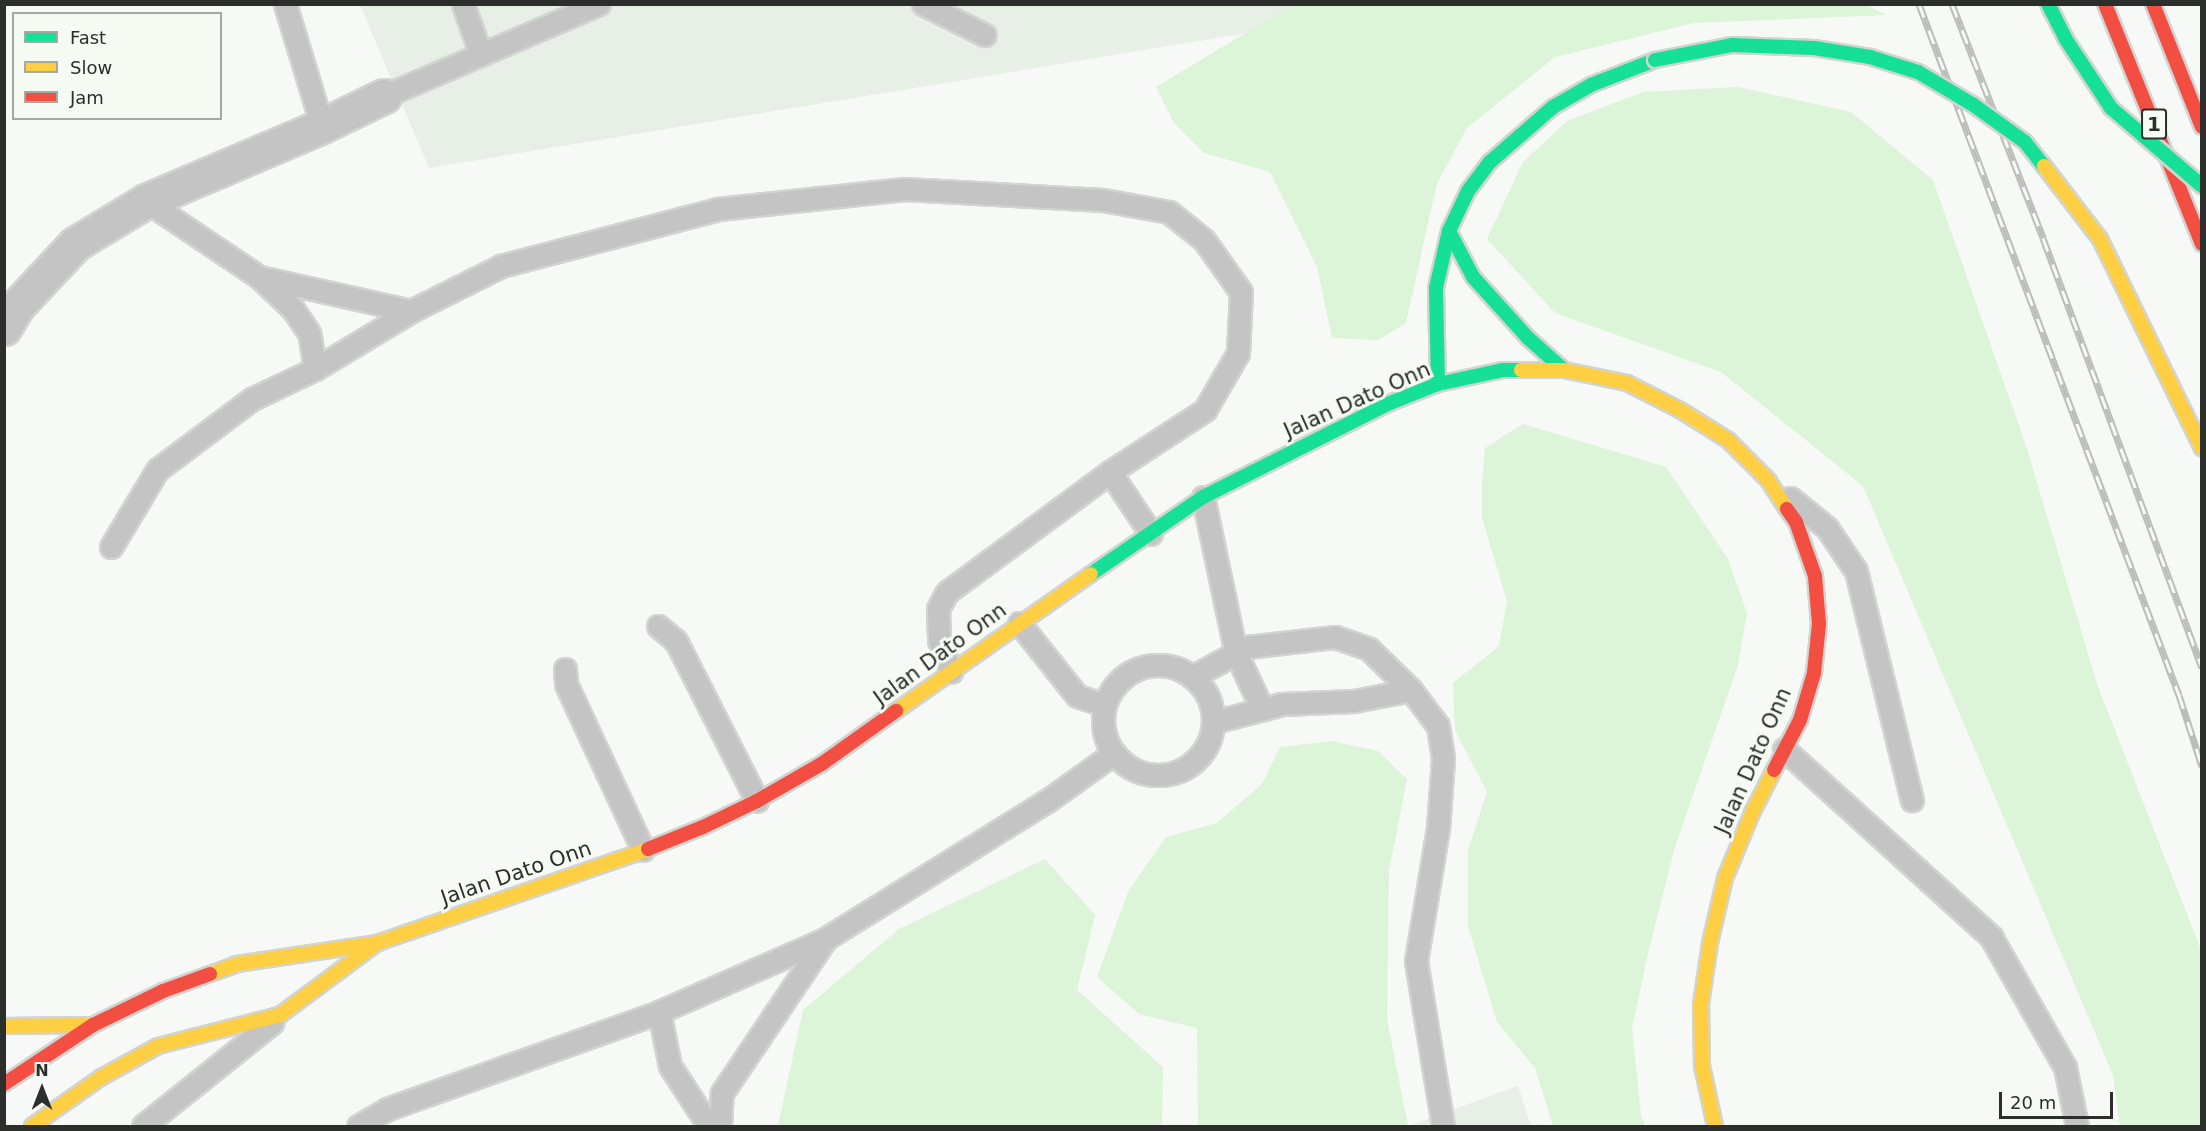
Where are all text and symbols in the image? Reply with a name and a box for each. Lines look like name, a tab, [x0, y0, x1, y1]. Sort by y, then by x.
legend	[12, 12, 222, 120]
text: Fast	[70, 27, 106, 48]
text: Slow	[70, 57, 112, 78]
text: Jam	[70, 87, 104, 108]
road number: 1	[2140, 107, 2168, 141]
street label: Jalan Dato Onn	[1280, 356, 1434, 444]
street label: Jalan Dato Onn	[869, 597, 1011, 711]
street label: Jalan Dato Onn	[1709, 684, 1797, 838]
street label: Jalan Dato Onn	[437, 835, 595, 911]
north arrow	[12, 1059, 72, 1119]
text: N	[35, 1061, 49, 1080]
scale bar	[2002, 1080, 2116, 1118]
text: 20 m	[2010, 1092, 2056, 1113]

